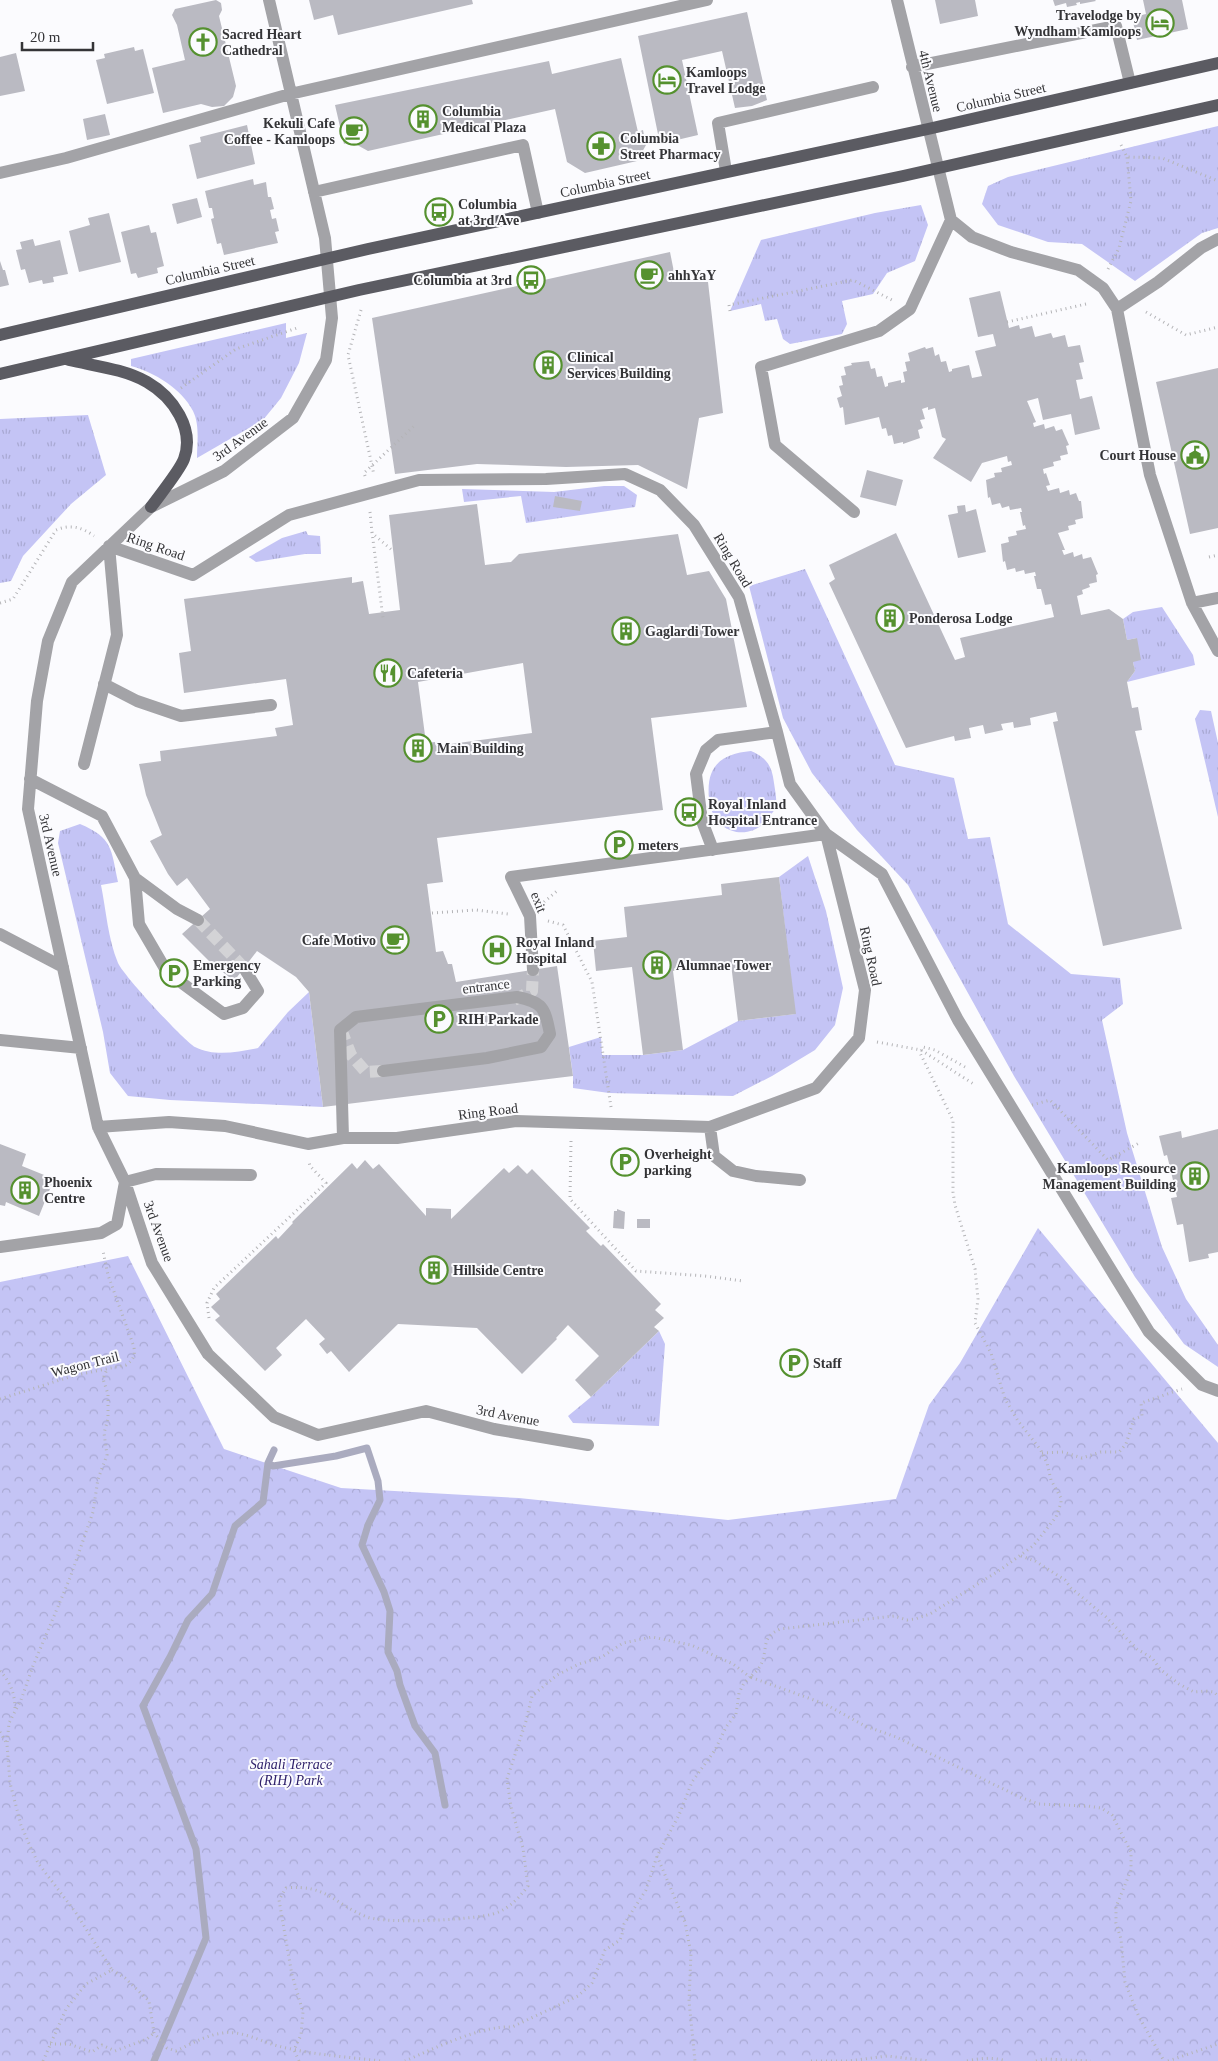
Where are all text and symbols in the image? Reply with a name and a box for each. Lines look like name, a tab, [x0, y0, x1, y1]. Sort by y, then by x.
place label: Travelodge by Wyndham Kamloops	[1014, 8, 1142, 39]
hotel icon: Travelodge by Wyndham Kamloops	[1145, 8, 1175, 38]
scale bar	[22, 20, 94, 52]
church icon: Sacred Heart Cathedral	[188, 27, 218, 57]
place label: Sacred Heart Cathedral	[222, 27, 302, 58]
text: 20 m	[30, 29, 61, 45]
street label: 4th Avenue	[916, 49, 945, 114]
hotel icon: Kamloops Travel Lodge	[652, 65, 682, 95]
place label: Kamloops Travel Lodge	[686, 65, 765, 96]
street label: Columbia Street	[955, 80, 1047, 115]
building icon: Columbia Medical Plaza	[408, 104, 438, 134]
place label: Columbia Medical Plaza	[442, 104, 526, 135]
place label: Kekuli Cafe Coffee - Kamloops	[224, 116, 336, 147]
cafe icon: Kekuli Cafe Coffee - Kamloops	[339, 116, 369, 146]
pharmacy icon: Columbia Street Pharmacy	[586, 131, 616, 161]
place label: Columbia Street Pharmacy	[620, 131, 720, 162]
street label: Columbia Street	[559, 167, 651, 200]
bus stop icon: Columbia at 3rd Ave	[424, 197, 454, 227]
place label: Columbia at 3rd Ave	[458, 197, 519, 228]
street label: Columbia Street	[164, 253, 256, 288]
cafe icon: ahhYaY	[634, 260, 664, 290]
bus stop icon: Columbia at 3rd	[516, 265, 546, 295]
place label: ahhYaY	[668, 268, 716, 283]
place label: Columbia at 3rd	[413, 273, 512, 288]
building icon: Clinical Services Building	[533, 350, 563, 380]
place label: Clinical Services Building	[567, 350, 671, 381]
street label: 3rd Avenue	[210, 415, 271, 464]
public building icon: Court House	[1180, 440, 1210, 470]
place label: Court House	[1099, 448, 1176, 463]
street label: Ring Road	[125, 530, 187, 563]
street label: Ring Road	[711, 531, 755, 590]
building icon: Ponderosa Lodge	[875, 603, 905, 633]
place label: Ponderosa Lodge	[909, 611, 1013, 626]
building icon: Gaglardi Tower	[611, 616, 641, 646]
place label: Gaglardi Tower	[645, 624, 740, 639]
restaurant icon: Cafeteria	[373, 658, 403, 688]
place label: Cafeteria	[407, 666, 463, 681]
building icon: Main Building	[403, 733, 433, 763]
place label: Main Building	[437, 741, 524, 756]
bus stop icon: Royal Inland Hospital Entrance	[674, 797, 704, 827]
place label: Royal Inland Hospital Entrance	[708, 797, 817, 828]
street label: 3rd Avenue	[36, 812, 65, 878]
parking icon: meters	[604, 830, 634, 860]
place label: meters	[638, 838, 679, 853]
street label: exit	[528, 890, 549, 915]
cafe icon: Cafe Motivo	[380, 925, 410, 955]
street label: Ring Road	[857, 925, 884, 987]
place label: Cafe Motivo	[302, 933, 376, 948]
hospital icon: Royal Inland Hospital	[482, 935, 512, 965]
place label: Royal Inland Hospital	[516, 935, 594, 966]
building icon: Alumnae Tower	[642, 950, 672, 980]
parking icon: Emergency Parking	[159, 958, 189, 988]
place label: Emergency Parking	[193, 958, 261, 989]
place label: Alumnae Tower	[676, 958, 771, 973]
street label: entrance	[462, 976, 511, 997]
parking icon: RIH Parkade	[424, 1004, 454, 1034]
place label: RIH Parkade	[458, 1012, 539, 1027]
street label: Ring Road	[457, 1100, 519, 1123]
parking icon: Overheight parking	[610, 1147, 640, 1177]
place label: Overheight parking	[644, 1147, 712, 1178]
place label: Kamloops Resource Management Building	[1043, 1161, 1176, 1192]
building icon: Kamloops Resource Management Building	[1180, 1161, 1210, 1191]
building icon: Phoenix Centre	[10, 1175, 40, 1205]
place label: Phoenix Centre	[44, 1175, 92, 1206]
street label: 3rd Avenue	[141, 1199, 177, 1264]
building icon: Hillside Centre	[419, 1255, 449, 1285]
place label: Hillside Centre	[453, 1263, 543, 1278]
parking icon: Staff	[779, 1348, 809, 1378]
street label: Wagon Trail	[50, 1349, 121, 1380]
place label: Staff	[813, 1356, 842, 1371]
street label: 3rd Avenue	[475, 1402, 541, 1429]
park label: Sahali Terrace (RIH) Park	[250, 1757, 332, 1789]

